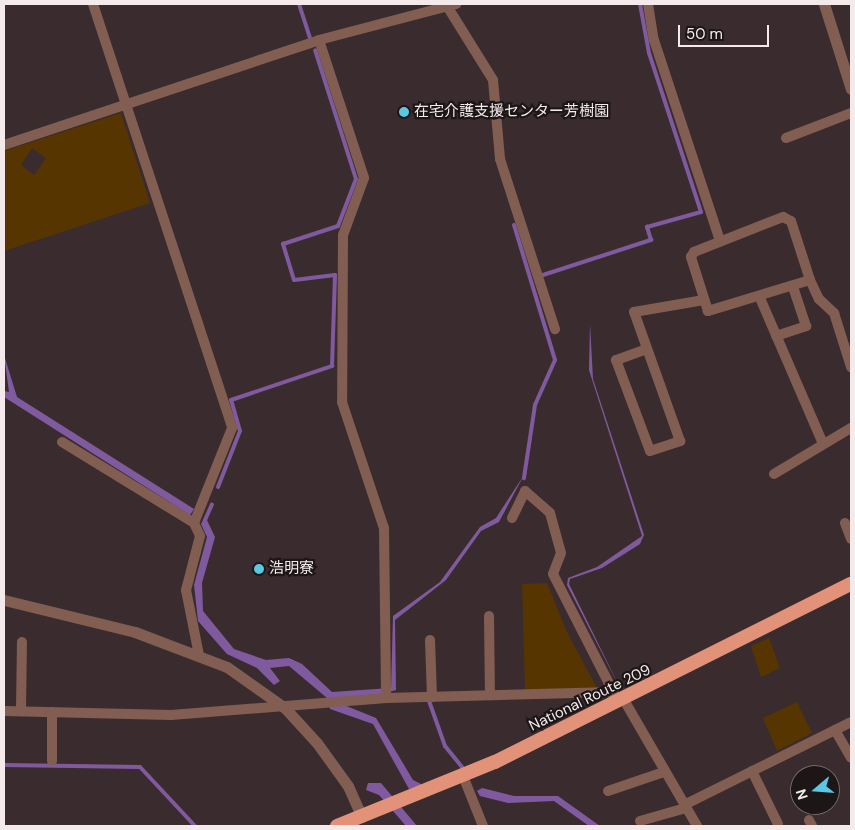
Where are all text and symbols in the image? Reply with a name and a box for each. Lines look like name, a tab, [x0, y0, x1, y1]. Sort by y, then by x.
scale bar	[680, 15, 771, 47]
text: 50 m	[686, 24, 723, 44]
place label: 在宅介護支援センター芳樹園	[414, 103, 609, 121]
marker: 在宅介護支援センター芳樹園	[398, 106, 410, 118]
place label: 浩明寮	[269, 560, 314, 578]
marker: 浩明寮	[253, 563, 265, 575]
street label: National Route 209	[526, 661, 654, 735]
north arrow	[790, 765, 840, 815]
text: N	[792, 787, 812, 802]

